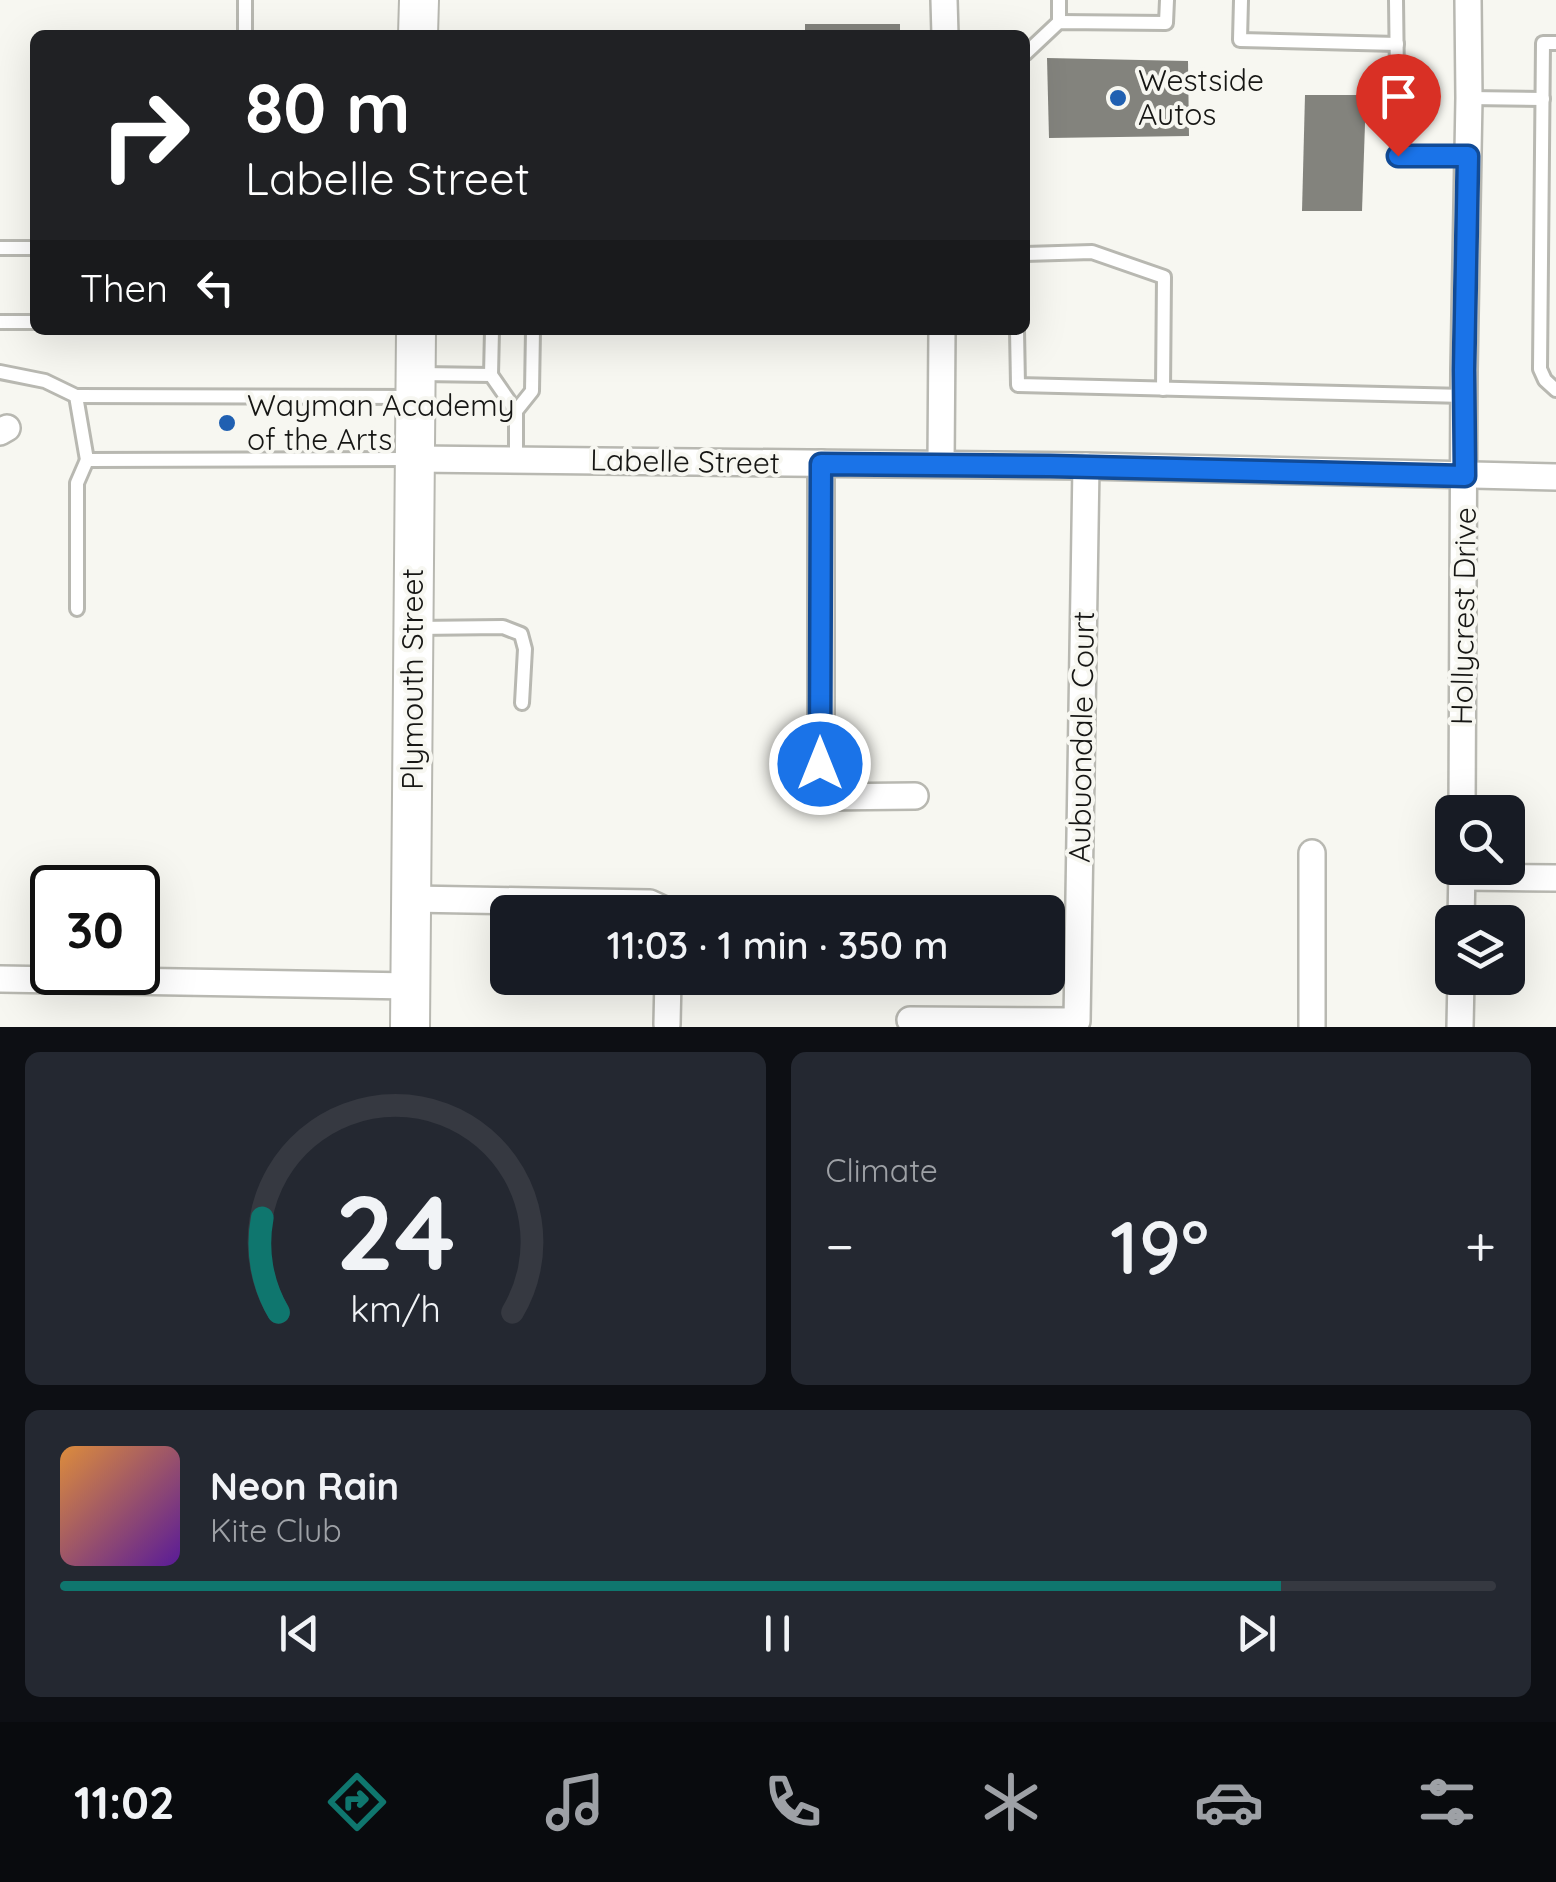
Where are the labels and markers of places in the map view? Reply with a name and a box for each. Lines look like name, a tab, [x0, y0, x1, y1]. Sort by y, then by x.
pin	[1356, 54, 1441, 157]
place label: Westside Autos	[1138, 61, 1264, 133]
marker: Westside Autos	[1107, 87, 1129, 109]
place label: Wayman Academy of the Arts	[247, 386, 515, 458]
marker: Wayman Academy of the Arts	[216, 412, 238, 434]

